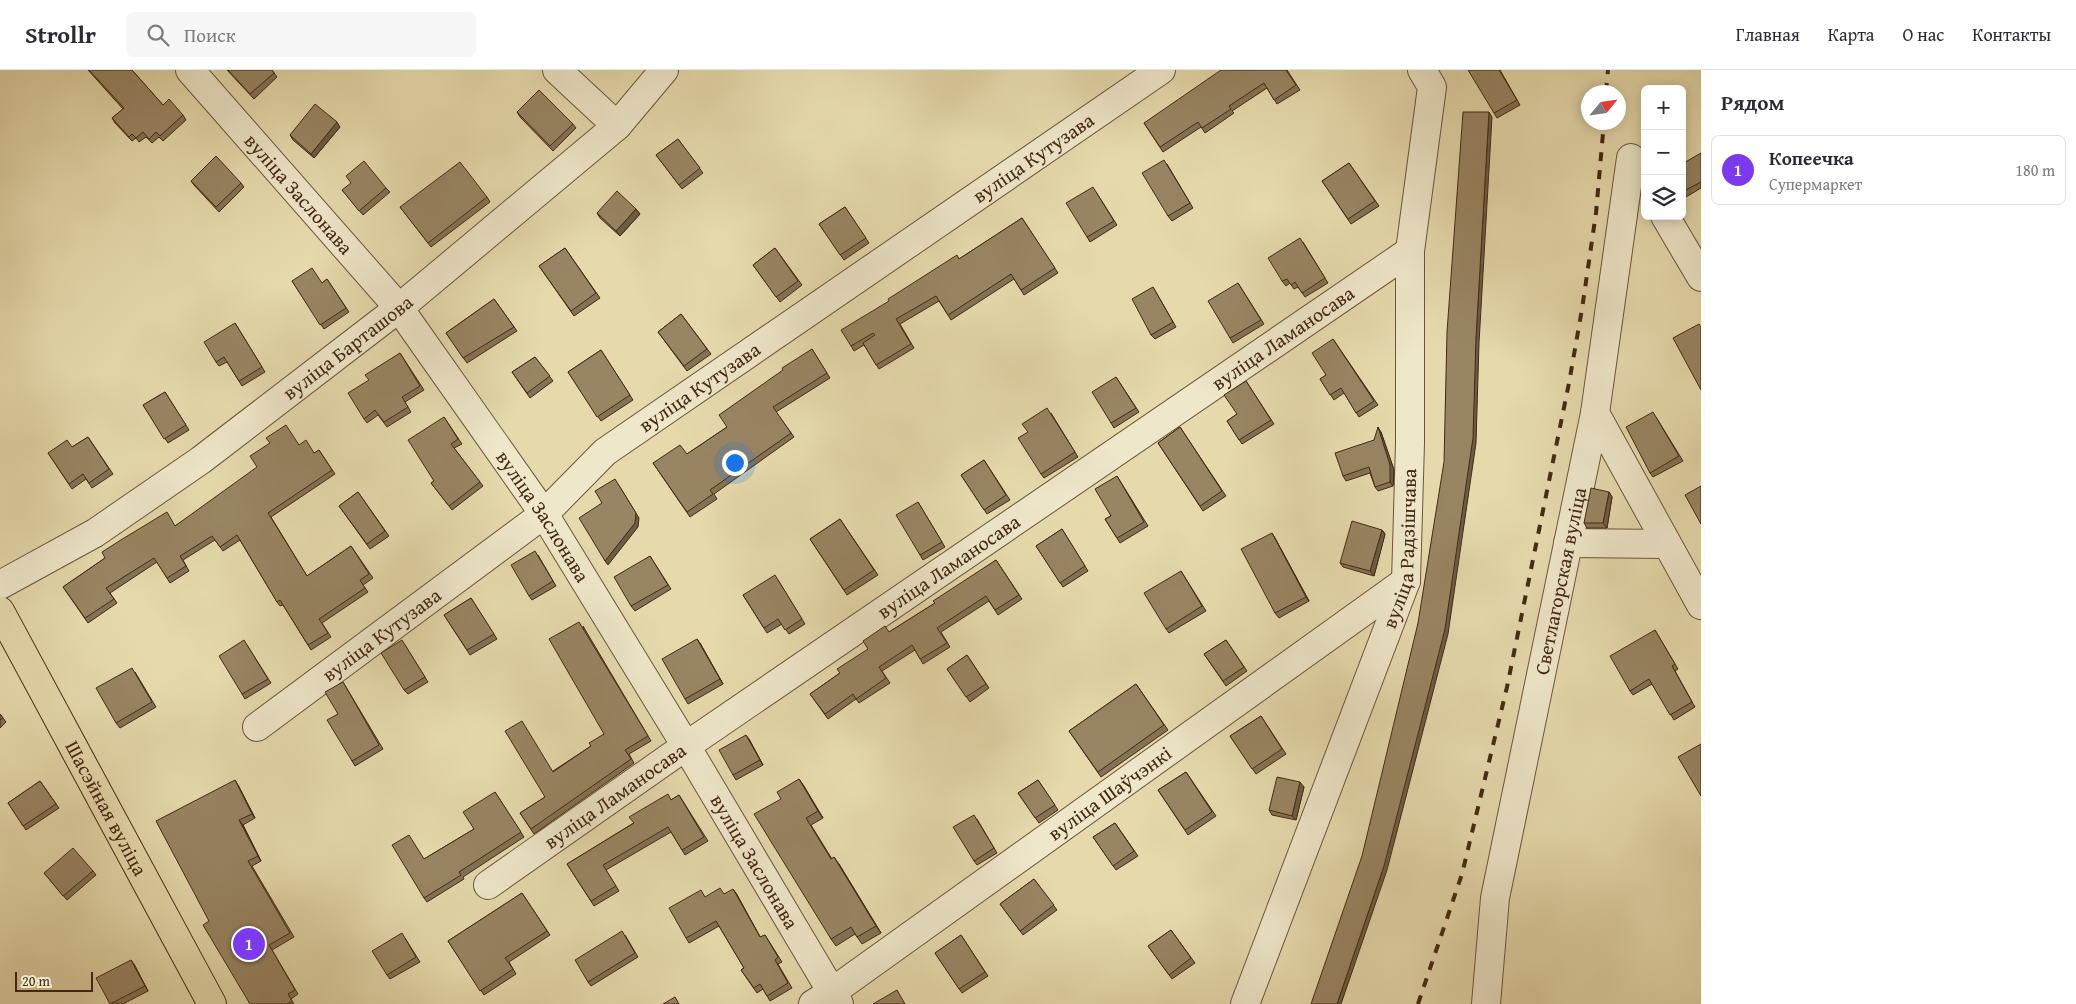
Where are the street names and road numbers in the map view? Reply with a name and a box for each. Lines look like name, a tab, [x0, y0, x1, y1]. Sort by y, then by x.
street label: вуліца Кутузава	[966, 105, 1100, 209]
street label: вуліца Заслонава	[238, 127, 361, 261]
street label: вуліца Ламаносава	[1205, 278, 1360, 397]
street label: вуліца Барташова	[276, 287, 419, 406]
street label: вуліца Кутузава	[633, 334, 766, 439]
street label: вуліца Заслонава	[489, 444, 598, 588]
street label: вуліца Радзішчава	[1374, 468, 1423, 632]
street label: Светлагорская вуліца	[1526, 484, 1593, 677]
street label: вуліца Ламаносава	[871, 507, 1026, 625]
street label: вуліца Кутузава	[316, 580, 447, 688]
street label: Шасэйная вуліца	[59, 735, 155, 881]
street label: вуліца Ламаносава	[538, 735, 692, 856]
street label: вуліца Шаўчэнкі	[1042, 738, 1178, 847]
street label: вуліца Заслонава	[704, 788, 807, 935]

